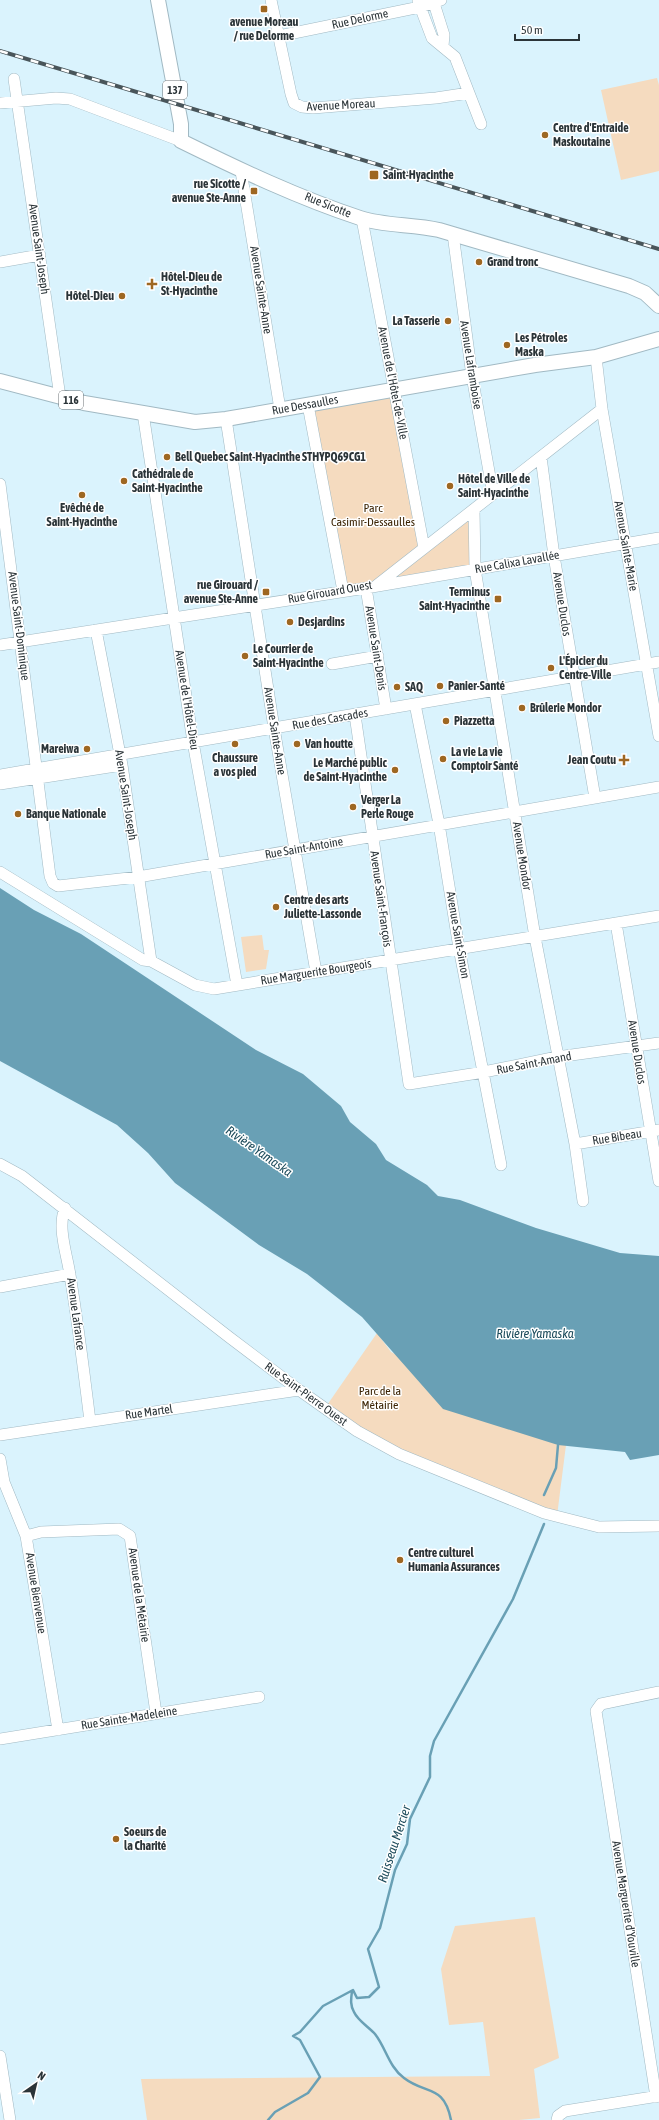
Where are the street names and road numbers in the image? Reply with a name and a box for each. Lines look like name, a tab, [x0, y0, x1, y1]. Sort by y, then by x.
street label: Rue Delorme	[330, 6, 390, 32]
road number: 137	[163, 81, 187, 99]
street label: Avenue Moreau	[306, 96, 376, 114]
street label: Rue Sicotte	[303, 189, 353, 221]
street label: Avenue Saint-Joseph	[26, 203, 52, 295]
street label: Avenue Sainte-Anne	[247, 245, 275, 335]
street label: Avenue Laframboise	[457, 320, 485, 410]
street label: Avenue de l'Hôtel-de-Ville	[375, 325, 411, 441]
road number: 116	[59, 391, 83, 409]
street label: Rue Dessaulles	[271, 392, 339, 418]
street label: Avenue Sainte-Marie	[611, 500, 641, 592]
street label: Rue Calixa Lavallée	[474, 548, 560, 576]
street label: Avenue Saint-Dominique	[5, 571, 33, 681]
street label: Avenue Duclos	[550, 571, 574, 637]
street label: Rue Girouard Ouest	[287, 578, 374, 606]
street label: Avenue Saint-Denis	[362, 605, 390, 691]
street label: Avenue de l'Hôtel-Dieu	[172, 649, 202, 751]
street label: Avenue Sainte-Anne	[261, 686, 289, 776]
street label: Rue des Cascades	[291, 705, 369, 733]
street label: Avenue Saint-Joseph	[112, 749, 140, 841]
street label: Avenue Mondor	[510, 821, 534, 892]
street label: Rue Saint-Antoine	[264, 834, 344, 862]
street label: Avenue Saint-François	[367, 850, 395, 948]
street label: Avenue Saint-Simon	[443, 890, 473, 980]
street label: Rue Marguerite Bourgeois	[260, 956, 372, 988]
street label: Avenue Duclos	[625, 1019, 649, 1085]
street label: Rue Saint-Amand	[495, 1049, 573, 1077]
street label: Rue Bibeau	[591, 1126, 643, 1148]
street label: Avenue Lafrance	[64, 1277, 88, 1351]
street label: Rue Saint-Pierre Ouest	[262, 1359, 350, 1429]
street label: Rue Martel	[124, 1402, 174, 1422]
street label: Avenue de la Métairie	[125, 1547, 153, 1643]
street label: Avenue Bienvenue	[23, 1551, 49, 1635]
street label: Rue Sainte-Madeleine	[80, 1703, 178, 1733]
street label: Avenue Marguerite d'Youville	[609, 1840, 643, 1968]

